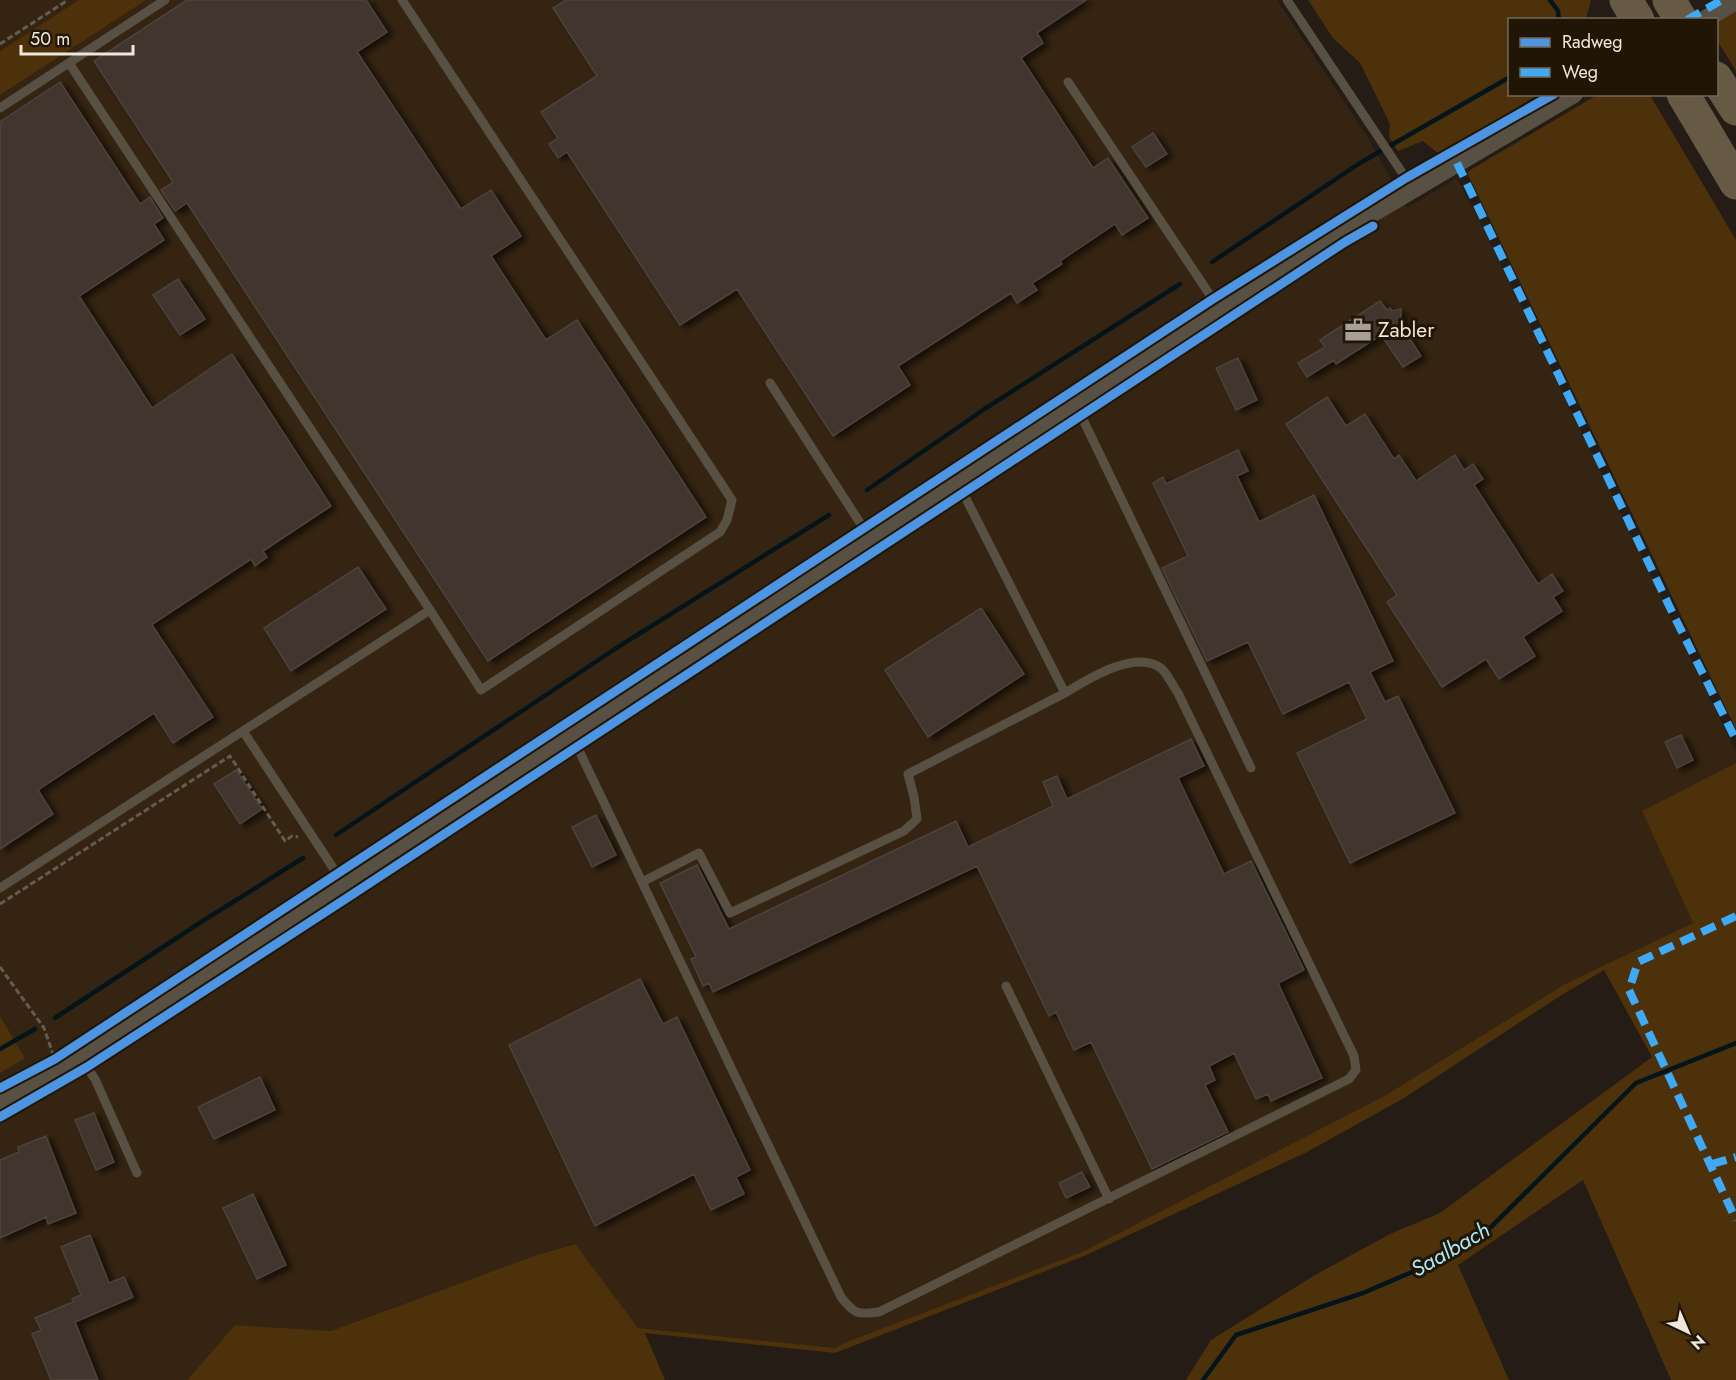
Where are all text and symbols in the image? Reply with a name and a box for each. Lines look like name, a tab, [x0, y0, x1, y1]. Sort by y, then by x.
scale bar	[21, 18, 134, 56]
legend	[1508, 18, 1718, 96]
text: 50 m	[30, 26, 70, 52]
text: Radweg	[1562, 29, 1623, 55]
text: Weg	[1562, 59, 1598, 85]
office icon: Zabler	[1343, 315, 1373, 345]
place label: Zabler	[1378, 315, 1435, 345]
water label: Saalbach	[1404, 1213, 1496, 1285]
north arrow	[1658, 1302, 1718, 1362]
text: N	[1686, 1330, 1711, 1355]

